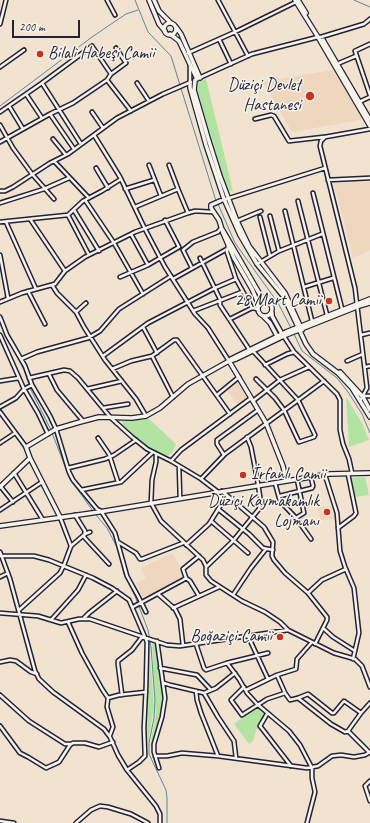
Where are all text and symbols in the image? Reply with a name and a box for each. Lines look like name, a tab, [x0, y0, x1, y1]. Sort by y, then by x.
scale bar	[14, 12, 82, 38]
text: 200 m	[19, 19, 45, 35]
place label: Bilali Habeşi Camii	[48, 44, 154, 64]
marker: Bilali Habeşi Camii	[35, 49, 45, 59]
place label: Düziçi Devlet Hastanesi	[228, 76, 301, 116]
marker: Düziçi Devlet Hastanesi	[304, 90, 316, 102]
place label: 28 Mart Camii	[235, 291, 321, 311]
marker: 28 Mart Camii	[324, 296, 334, 306]
place label: İrfanlı Camii	[251, 465, 325, 485]
marker: İrfanlı Camii	[238, 470, 248, 480]
place label: Düziçi Kaymakamlık Lojmanı	[208, 492, 319, 532]
marker: Düziçi Kaymakamlık Lojmanı	[322, 507, 332, 517]
place label: Boğaziçi Camii	[191, 627, 272, 647]
marker: Boğaziçi Camii	[275, 632, 285, 642]

